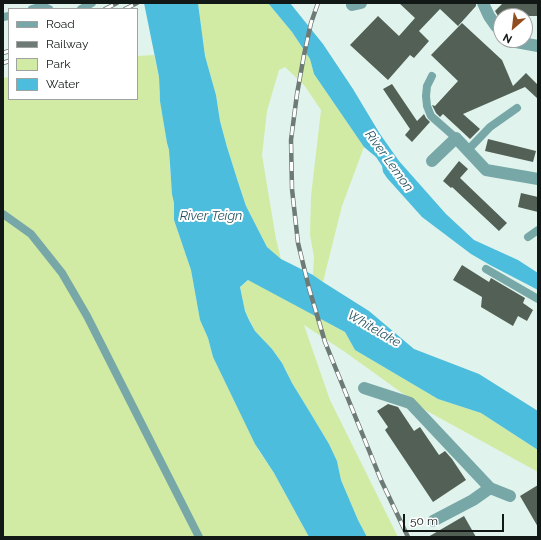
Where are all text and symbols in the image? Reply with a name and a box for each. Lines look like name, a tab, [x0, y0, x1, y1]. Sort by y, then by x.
legend	[8, 8, 138, 100]
north arrow	[493, 8, 533, 48]
text: Road	[46, 17, 75, 31]
text: N	[501, 30, 514, 46]
text: Railway	[46, 37, 88, 51]
text: Park	[46, 57, 71, 71]
text: Water	[46, 77, 80, 91]
water label: River Lemon	[362, 127, 416, 195]
water label: River Teign	[180, 208, 242, 224]
water label: Whitelake	[345, 307, 403, 351]
scale bar	[405, 506, 506, 532]
text: 50 m	[410, 514, 438, 528]

